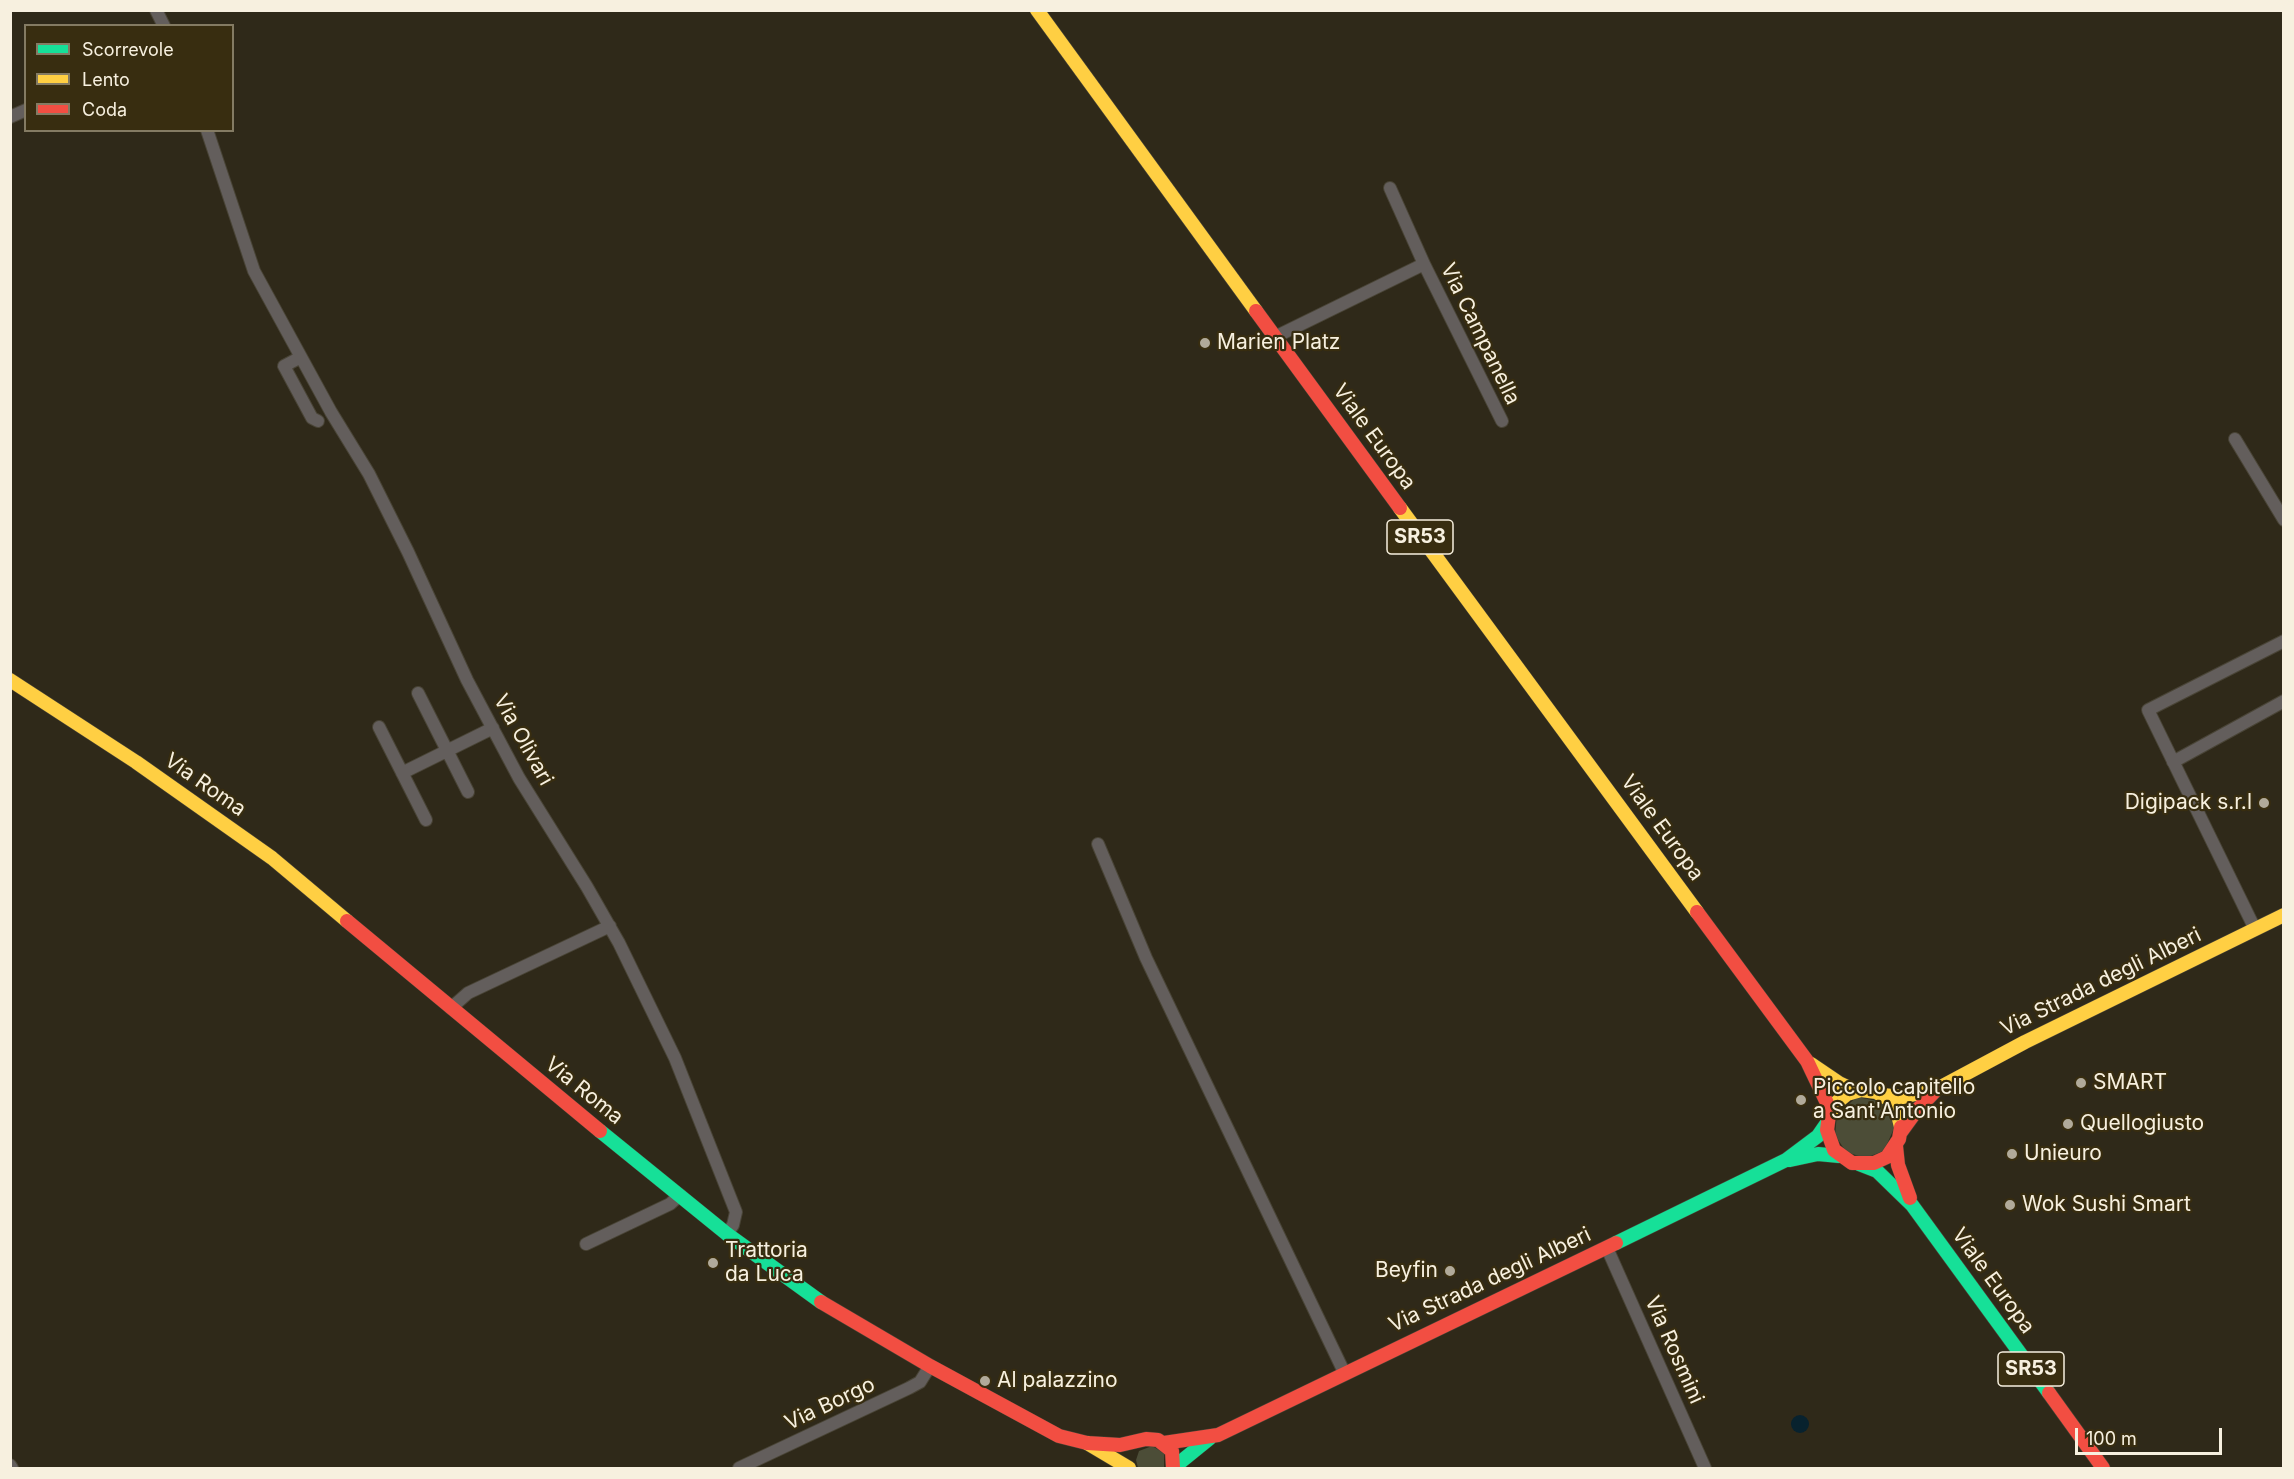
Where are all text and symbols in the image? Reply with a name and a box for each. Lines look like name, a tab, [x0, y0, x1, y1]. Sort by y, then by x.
legend	[24, 24, 234, 132]
text: Scorrevole	[82, 39, 174, 60]
text: Lento	[82, 69, 130, 90]
text: Coda	[82, 99, 127, 120]
street label: Via Campanella	[1435, 259, 1525, 409]
place label: Marien Platz	[1217, 330, 1340, 356]
marker: Marien Platz	[1198, 336, 1212, 350]
street label: Viale Europa	[1327, 379, 1421, 495]
road number: SR53	[1387, 520, 1453, 554]
street label: Via Olivari	[488, 690, 558, 790]
street label: Via Roma	[160, 748, 250, 822]
street label: Viale Europa	[1615, 770, 1709, 886]
place label: Digipack s.r.l	[2125, 790, 2252, 816]
marker: Digipack s.r.l	[2257, 796, 2271, 810]
street label: Via Strada degli Alberi	[1997, 922, 2205, 1042]
street label: Via Roma	[540, 1052, 628, 1130]
place label: SMART	[2093, 1070, 2167, 1096]
place label: Piccolo capitello a Sant'Antonio	[1813, 1075, 1975, 1125]
marker: SMART	[2074, 1076, 2088, 1090]
marker: Piccolo capitello a Sant'Antonio	[1794, 1093, 1808, 1107]
place label: Quellogiusto	[2080, 1111, 2204, 1137]
marker: Quellogiusto	[2061, 1117, 2075, 1131]
place label: Unieuro	[2024, 1141, 2102, 1167]
marker: Unieuro	[2005, 1147, 2019, 1161]
place label: Wok Sushi Smart	[2022, 1192, 2191, 1218]
marker: Wok Sushi Smart	[2003, 1198, 2017, 1212]
street label: Via Strada degli Alberi	[1385, 1222, 1595, 1338]
street label: Viale Europa	[1946, 1223, 2040, 1339]
place label: Trattoria da Luca	[725, 1238, 808, 1288]
marker: Trattoria da Luca	[706, 1256, 720, 1270]
place label: Beyfin	[1375, 1258, 1438, 1284]
marker: Beyfin	[1443, 1264, 1457, 1278]
street label: Via Rosmini	[1639, 1292, 1709, 1408]
road number: SR53	[1998, 1352, 2064, 1386]
place label: Al palazzino	[997, 1368, 1117, 1394]
street label: Via Borgo	[781, 1372, 879, 1436]
marker: Al palazzino	[978, 1374, 992, 1388]
scale bar	[2078, 1416, 2225, 1454]
text: 100 m	[2086, 1428, 2137, 1449]

